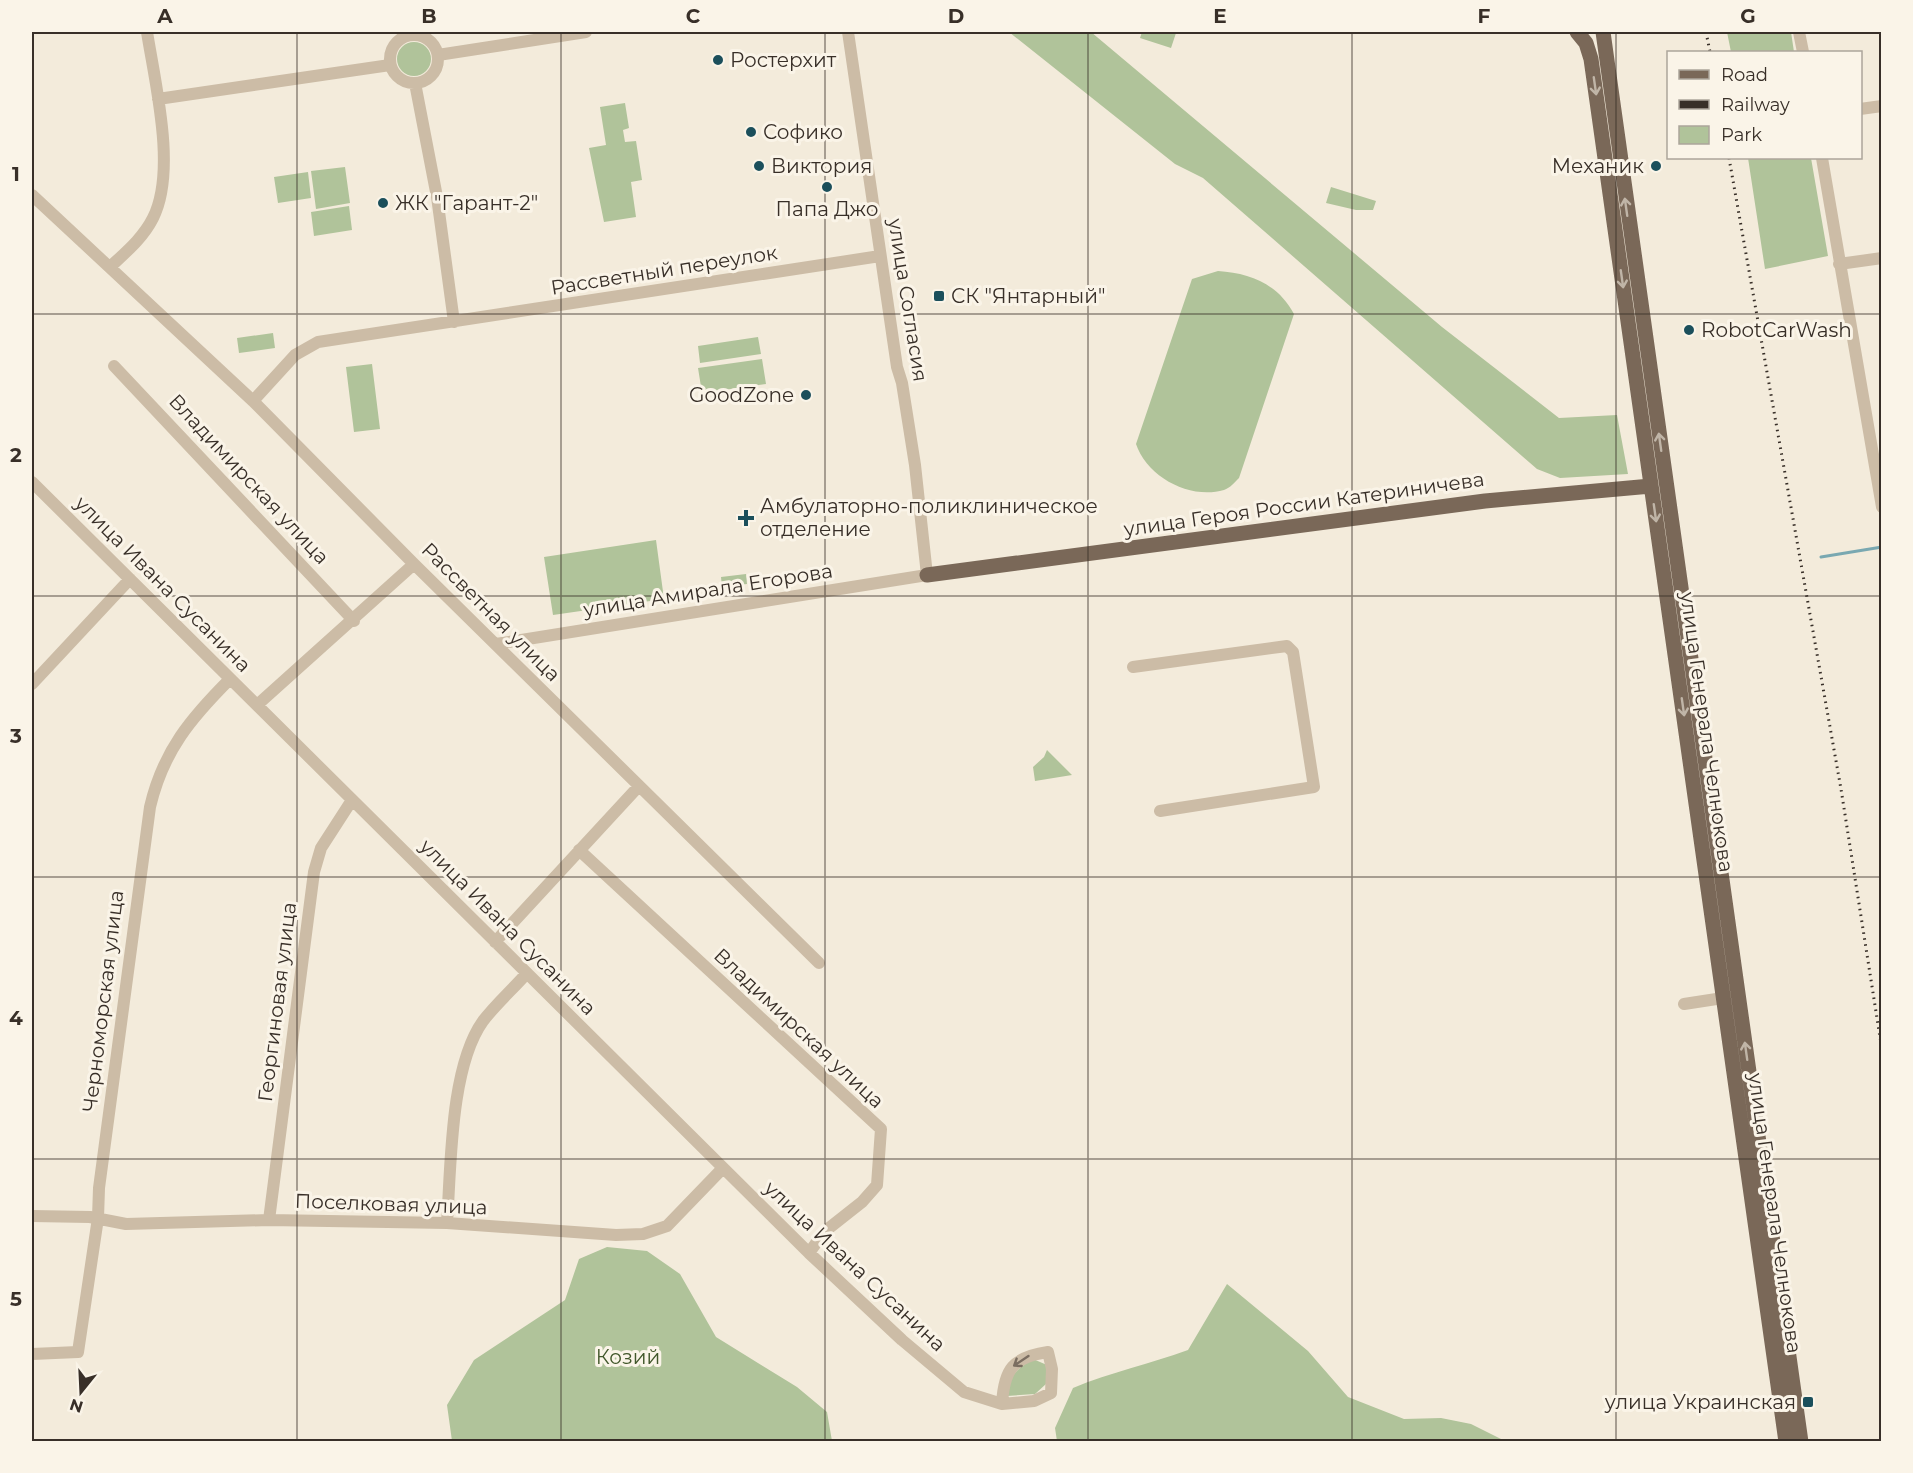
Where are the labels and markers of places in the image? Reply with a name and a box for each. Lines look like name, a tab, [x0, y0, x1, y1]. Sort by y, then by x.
place label: Ростерхит	[730, 48, 837, 72]
marker: Ростерхит	[711, 53, 725, 67]
place label: Софико	[763, 120, 843, 144]
marker: Софико	[744, 125, 758, 139]
place label: Виктория	[771, 154, 872, 178]
place label: Механик	[1552, 154, 1644, 178]
marker: Виктория	[752, 159, 766, 173]
marker: Механик	[1649, 159, 1663, 173]
marker: Папа Джо	[820, 180, 834, 194]
place label: ЖК "Гарант-2"	[395, 191, 538, 215]
marker: ЖК "Гарант-2"	[376, 196, 390, 210]
place label: Папа Джо	[776, 197, 878, 221]
place label: СК "Янтарный"	[951, 284, 1105, 308]
marker: СК "Янтарный"	[932, 289, 946, 303]
place label: RobotCarWash	[1701, 318, 1852, 342]
marker: RobotCarWash	[1682, 323, 1696, 337]
place label: GoodZone	[689, 383, 794, 407]
marker: GoodZone	[799, 388, 813, 402]
place label: Амбулаторно-поликлиническое отделение	[760, 494, 1098, 541]
marker: Амбулаторно-поликлиническое отделение	[737, 509, 755, 527]
place label: улица Украинская	[1604, 1390, 1796, 1414]
marker: улица Украинская	[1801, 1395, 1815, 1409]

